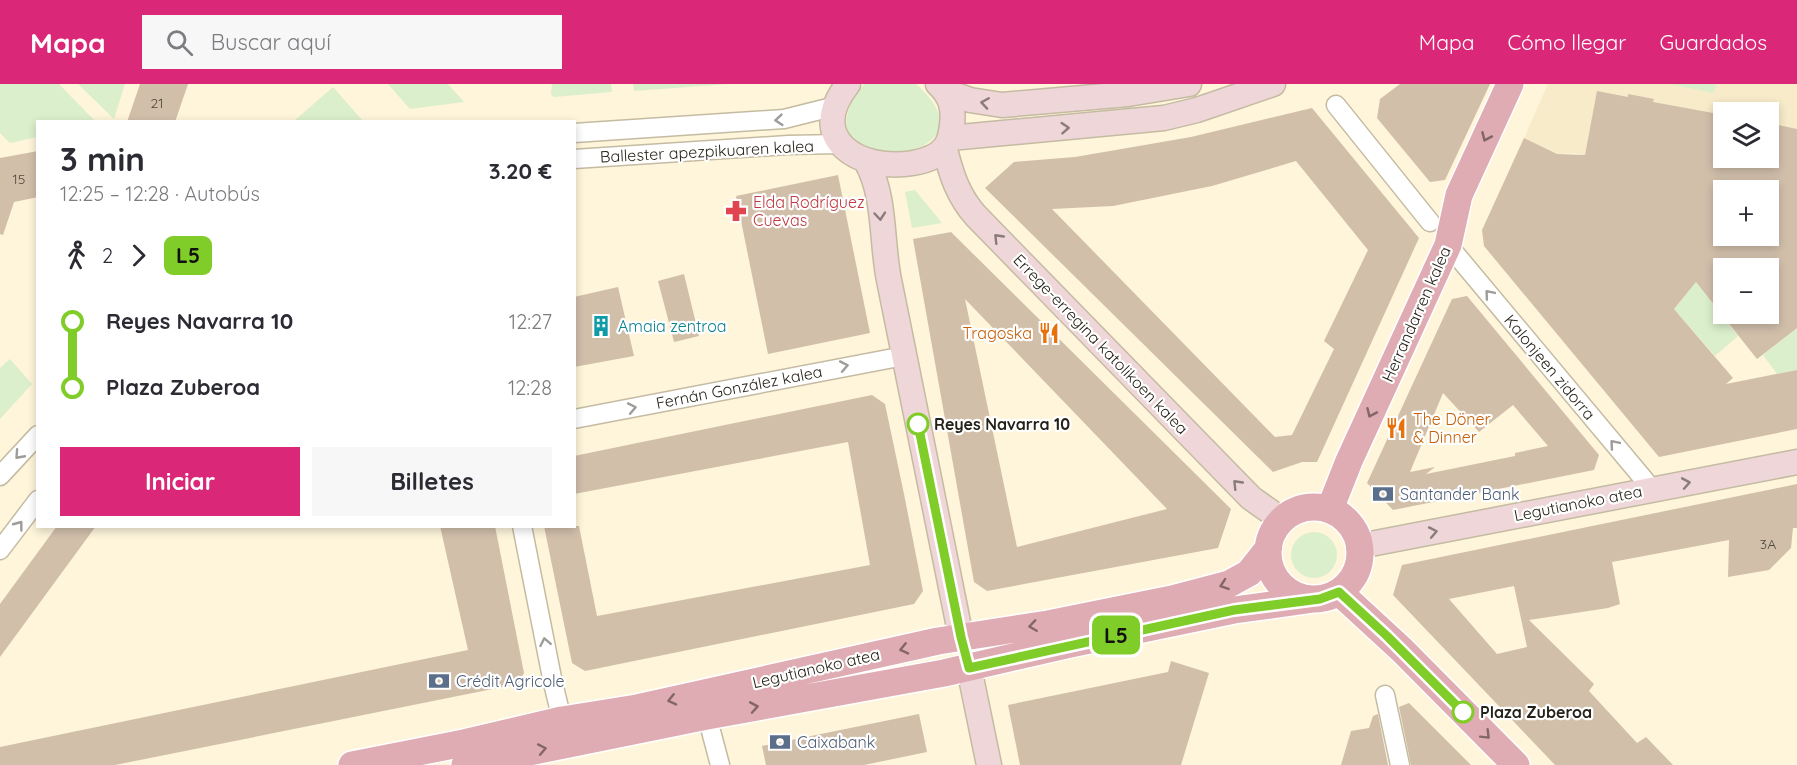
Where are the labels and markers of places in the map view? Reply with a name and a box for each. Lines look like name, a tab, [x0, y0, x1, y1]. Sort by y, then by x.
place label: Elda Rodríguez Cuevas	[753, 192, 865, 230]
pharmacy icon: Elda Rodríguez Cuevas	[724, 199, 748, 223]
building icon: Amaia zentroa	[589, 314, 613, 338]
place label: Amaia zentroa	[618, 316, 727, 336]
restaurant icon: Tragoska	[1037, 321, 1061, 345]
place label: Tragoska	[963, 323, 1032, 343]
place label: The Döner & Dinner	[1413, 409, 1491, 447]
marker: Reyes Navarra 10	[907, 413, 929, 435]
place label: Reyes Navarra 10	[934, 414, 1070, 434]
restaurant icon: The Döner & Dinner	[1384, 416, 1408, 440]
bank icon: Santander Bank	[1371, 482, 1395, 506]
place label: Santander Bank	[1400, 484, 1520, 504]
bank icon: Crédit Agricole	[427, 669, 451, 693]
place label: Crédit Agricole	[456, 671, 565, 691]
marker: Plaza Zuberoa	[1452, 701, 1474, 723]
place label: Plaza Zuberoa	[1480, 702, 1592, 722]
bank icon: Caixabank	[768, 730, 792, 754]
place label: Caixabank	[797, 732, 875, 752]

